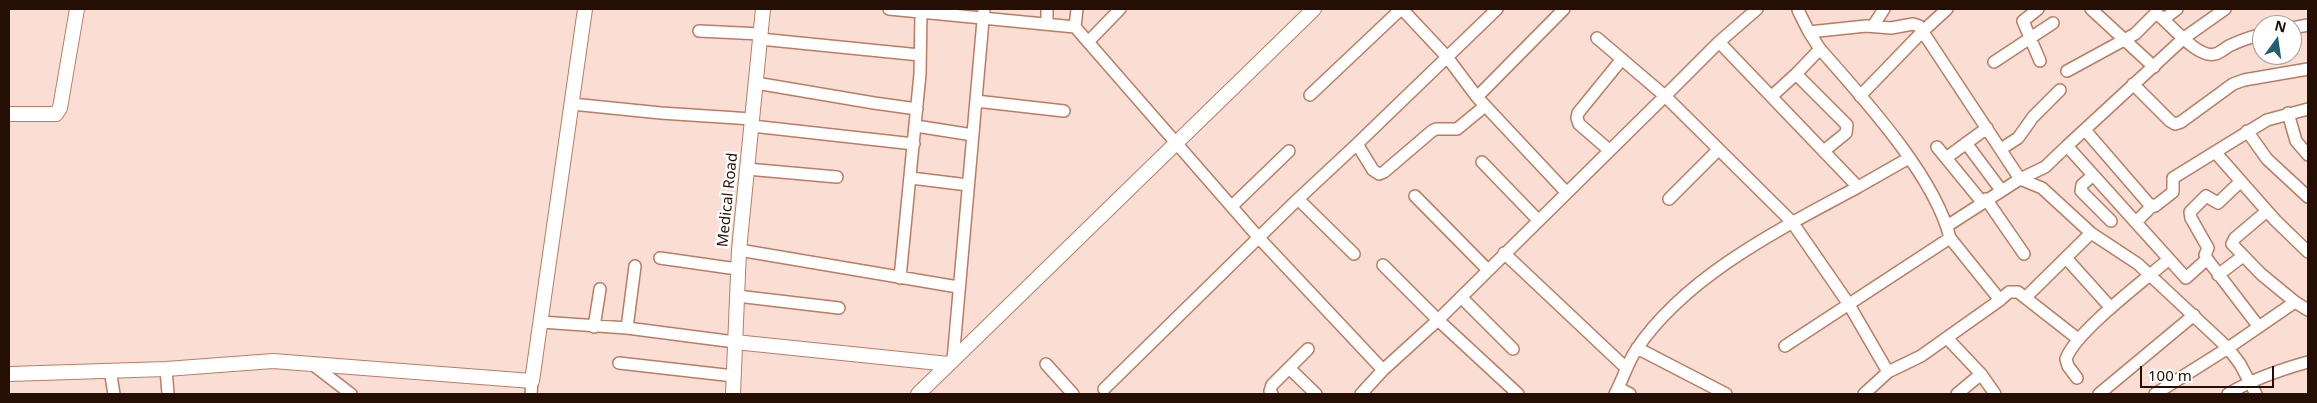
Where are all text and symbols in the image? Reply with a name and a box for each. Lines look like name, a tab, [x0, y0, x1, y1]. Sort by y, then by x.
north arrow	[2252, 15, 2302, 65]
text: N	[2273, 15, 2288, 37]
street label: Medical Road	[714, 152, 742, 248]
scale bar	[2142, 356, 2276, 388]
text: 100 m	[2148, 365, 2192, 385]

